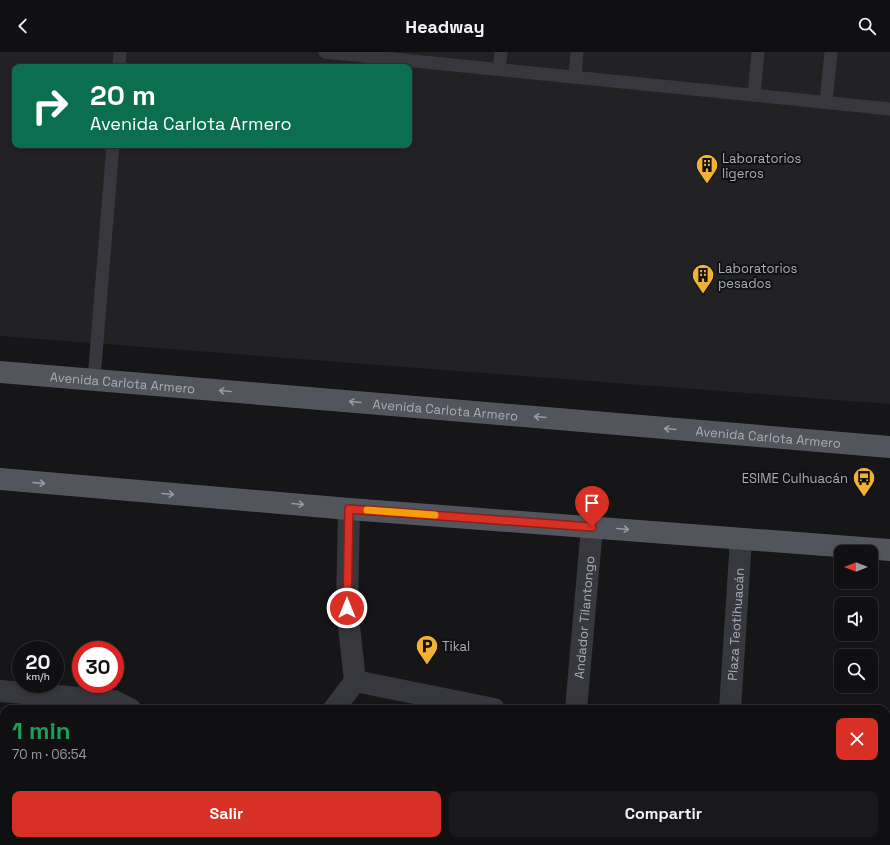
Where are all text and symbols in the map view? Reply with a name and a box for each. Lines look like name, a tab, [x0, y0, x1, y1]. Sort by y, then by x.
icon: back	[12, 15, 34, 37]
text: Headway	[405, 15, 485, 38]
icon: search	[856, 15, 878, 37]
text: 20 m	[90, 77, 156, 113]
icon: right	[24, 80, 76, 132]
text: Avenida Carlota Armero	[90, 112, 292, 135]
place label: Laboratorios ligeros	[722, 150, 802, 182]
building icon: Laboratorios ligeros	[694, 152, 720, 185]
place label: Laboratorios pesados	[718, 260, 798, 292]
building icon: Laboratorios pesados	[690, 262, 716, 295]
street label: Avenida Carlota Armero	[49, 368, 196, 397]
one-way arrow	[219, 387, 232, 394]
street label: Avenida Carlota Armero	[372, 395, 519, 425]
one-way arrow	[349, 398, 362, 405]
one-way arrow	[534, 414, 547, 421]
street label: Avenida Carlota Armero	[695, 423, 842, 452]
one-way arrow	[664, 425, 677, 432]
bus stop icon: ESIME Culhuacán	[851, 465, 877, 498]
place label: ESIME Culhuacán	[742, 470, 848, 487]
one-way arrow	[32, 479, 45, 486]
pin	[575, 486, 609, 527]
one-way arrow	[161, 490, 174, 497]
icon: arrive	[581, 492, 603, 514]
one-way arrow	[291, 501, 304, 508]
one-way arrow	[616, 526, 629, 533]
north arrow	[834, 545, 878, 589]
map controls	[834, 545, 878, 693]
street label: Andador Tilantongo	[571, 555, 598, 680]
street label: Plaza Teotihuacán	[724, 567, 748, 681]
position arrow	[326, 587, 368, 629]
button: sound	[834, 597, 878, 641]
parking icon: Tikal	[414, 633, 440, 666]
place label: Tikal	[442, 638, 470, 655]
speed limit sign: 30	[72, 641, 124, 693]
text: 20	[26, 649, 50, 675]
button: search	[834, 649, 878, 693]
text: km/h	[26, 670, 50, 683]
text: 1 min	[12, 715, 71, 746]
button: close	[836, 718, 878, 760]
text: 70 m · 06:54	[12, 746, 87, 763]
button: Salir	[12, 791, 441, 837]
button: Compartir	[449, 791, 878, 837]

